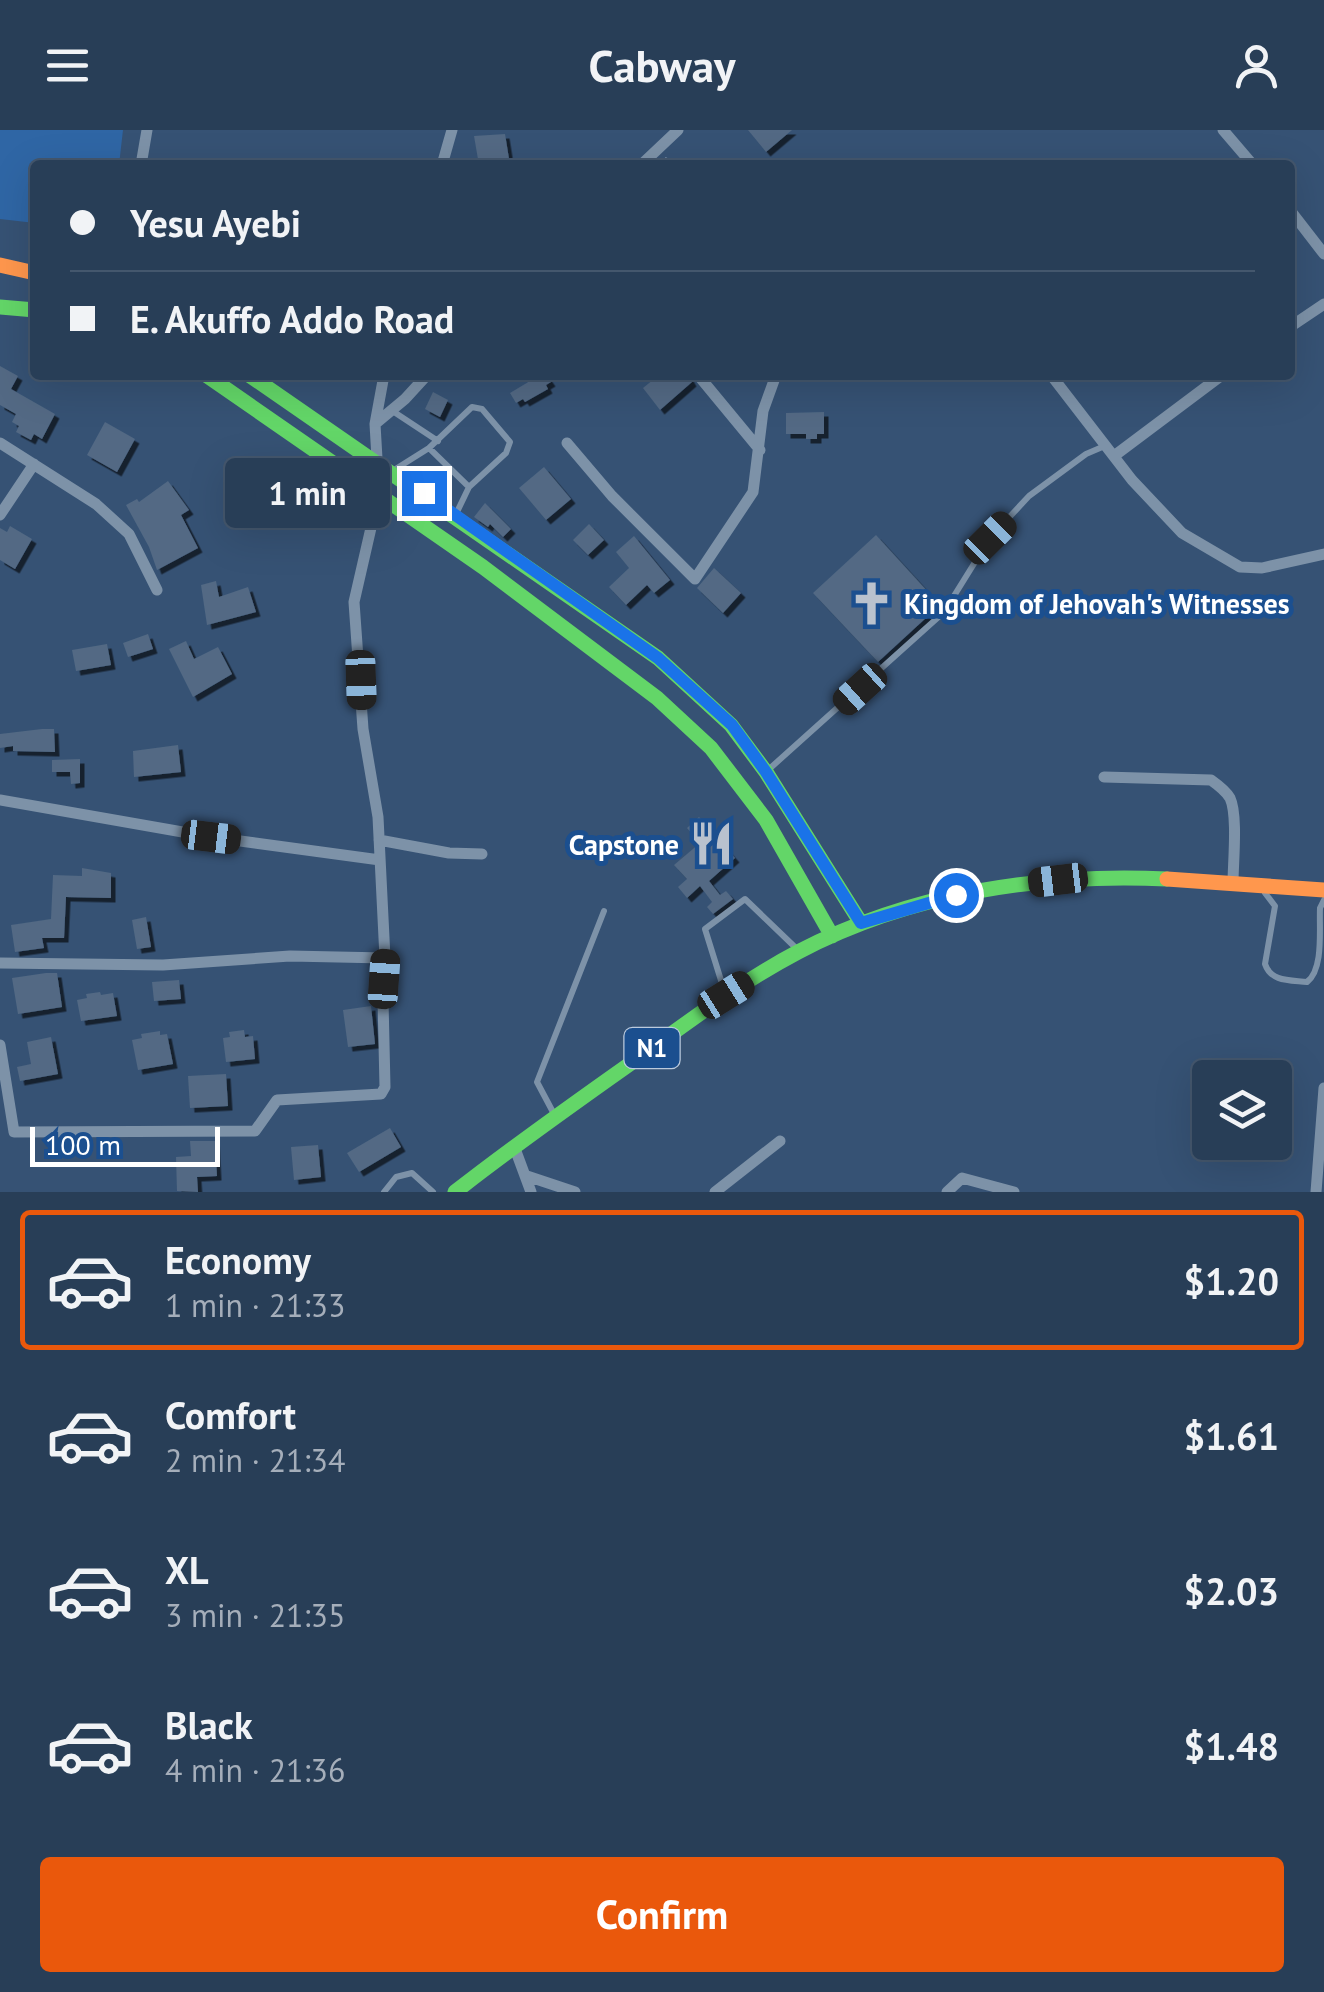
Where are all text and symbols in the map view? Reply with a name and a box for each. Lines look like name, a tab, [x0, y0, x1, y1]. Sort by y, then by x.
text: Cabway	[589, 36, 735, 94]
icon: menu	[40, 38, 95, 93]
icon: person	[1229, 38, 1284, 93]
text: Yesu Ayebi	[130, 198, 301, 247]
text: E. Akuffo Addo Road	[130, 294, 454, 343]
callout: 1 min	[224, 458, 389, 528]
route end	[402, 471, 447, 516]
text: 1 min	[268, 472, 347, 514]
car	[958, 506, 1022, 570]
church icon: Kingdom of Jehovah's Witnesses	[847, 579, 895, 627]
place label: Kingdom of Jehovah's Witnesses	[904, 585, 1290, 622]
car	[345, 649, 377, 711]
car	[828, 658, 892, 720]
car	[179, 818, 243, 856]
restaurant icon: Capstone	[688, 820, 736, 868]
place label: Capstone	[569, 826, 679, 863]
car	[1026, 861, 1090, 899]
route start	[934, 873, 979, 918]
car	[367, 948, 401, 1010]
car	[693, 966, 759, 1024]
road number: N1	[624, 1028, 680, 1068]
map controls	[1192, 1060, 1292, 1160]
button: layers	[1192, 1060, 1292, 1160]
scale bar	[30, 1122, 220, 1166]
text: 100 m	[45, 1126, 121, 1163]
icon: car	[45, 1235, 135, 1325]
text: Economy	[165, 1235, 311, 1284]
text: $1.20	[1183, 1256, 1279, 1305]
text: 1 min · 21:33	[165, 1284, 345, 1326]
icon: car	[45, 1390, 135, 1480]
text: Comfort	[165, 1390, 296, 1439]
text: $1.61	[1183, 1411, 1279, 1460]
text: 2 min · 21:34	[165, 1439, 345, 1481]
icon: car	[45, 1545, 135, 1635]
text: XL	[165, 1545, 209, 1594]
text: $2.03	[1183, 1566, 1279, 1615]
text: 3 min · 21:35	[165, 1594, 345, 1636]
icon: car	[45, 1700, 135, 1790]
text: Black	[165, 1700, 253, 1749]
text: $1.48	[1183, 1721, 1279, 1770]
text: 4 min · 21:36	[165, 1749, 345, 1791]
button: Confirm	[40, 1857, 1284, 1972]

